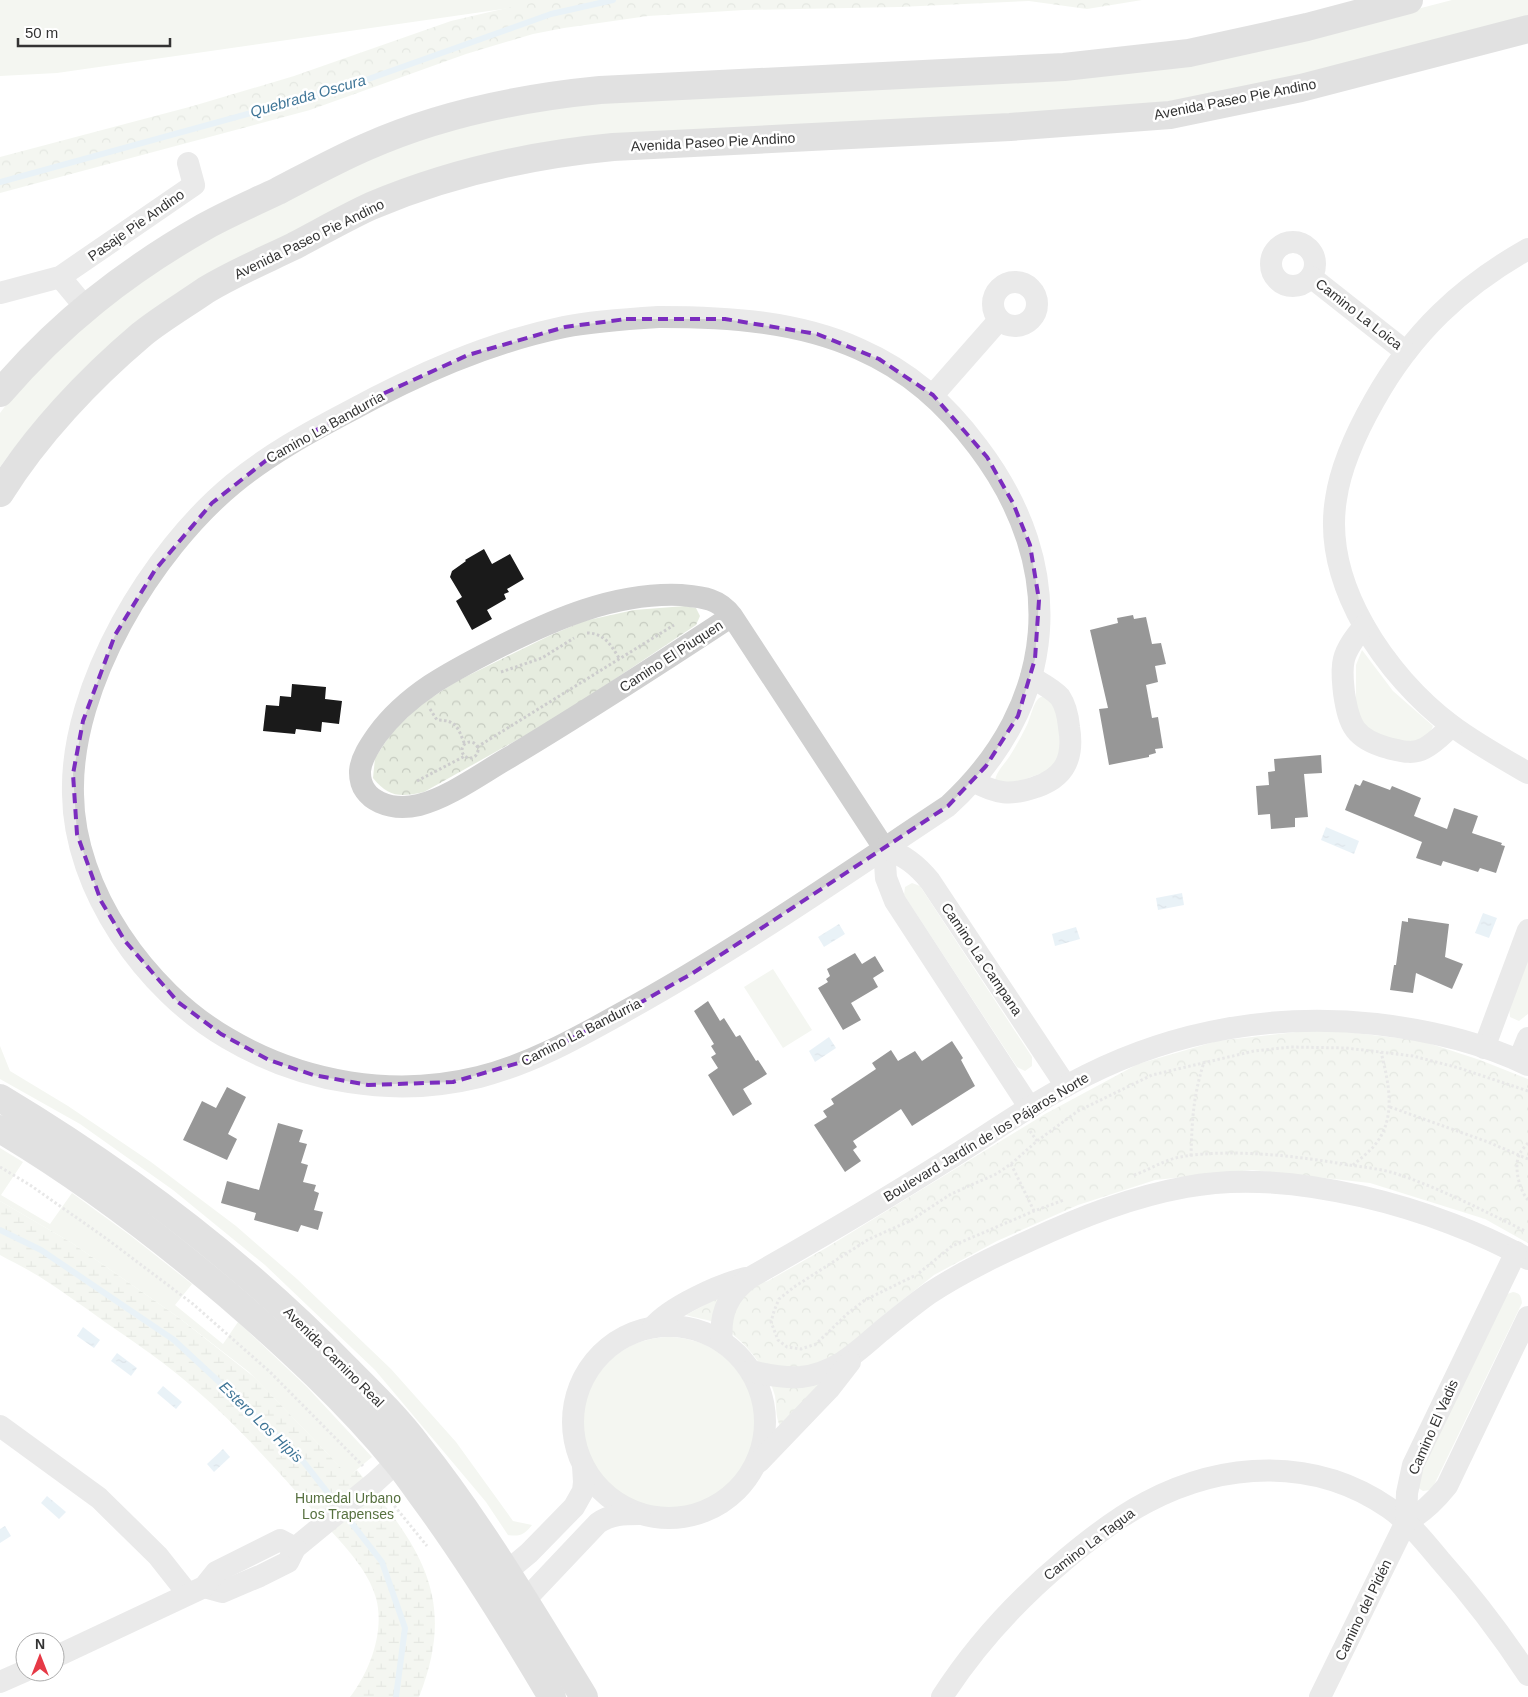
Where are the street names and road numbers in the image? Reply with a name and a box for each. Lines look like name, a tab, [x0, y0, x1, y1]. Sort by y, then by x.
street label: Avenida Paseo Pie Andino	[1153, 75, 1318, 123]
street label: Avenida Paseo Pie Andino	[630, 130, 796, 154]
street label: Pasaje Pie Andino	[85, 186, 187, 264]
street label: Avenida Paseo Pie Andino	[231, 196, 387, 282]
street label: Camino La Loica	[1313, 275, 1405, 353]
street label: Camino La Bandurria	[263, 388, 387, 466]
street label: Camino El Piuquen	[616, 617, 726, 695]
street label: Camino La Campana	[938, 900, 1026, 1018]
street label: Camino La Bandurria	[518, 995, 644, 1069]
street label: Boulevard Jardín de los Pájaros Norte	[880, 1069, 1092, 1205]
street label: Avenida Camino Real	[281, 1304, 387, 1410]
street label: Camino El Vadis	[1405, 1377, 1461, 1477]
street label: Camino La Tagua	[1040, 1505, 1138, 1583]
street label: Camino del Pidén	[1332, 1557, 1394, 1663]

